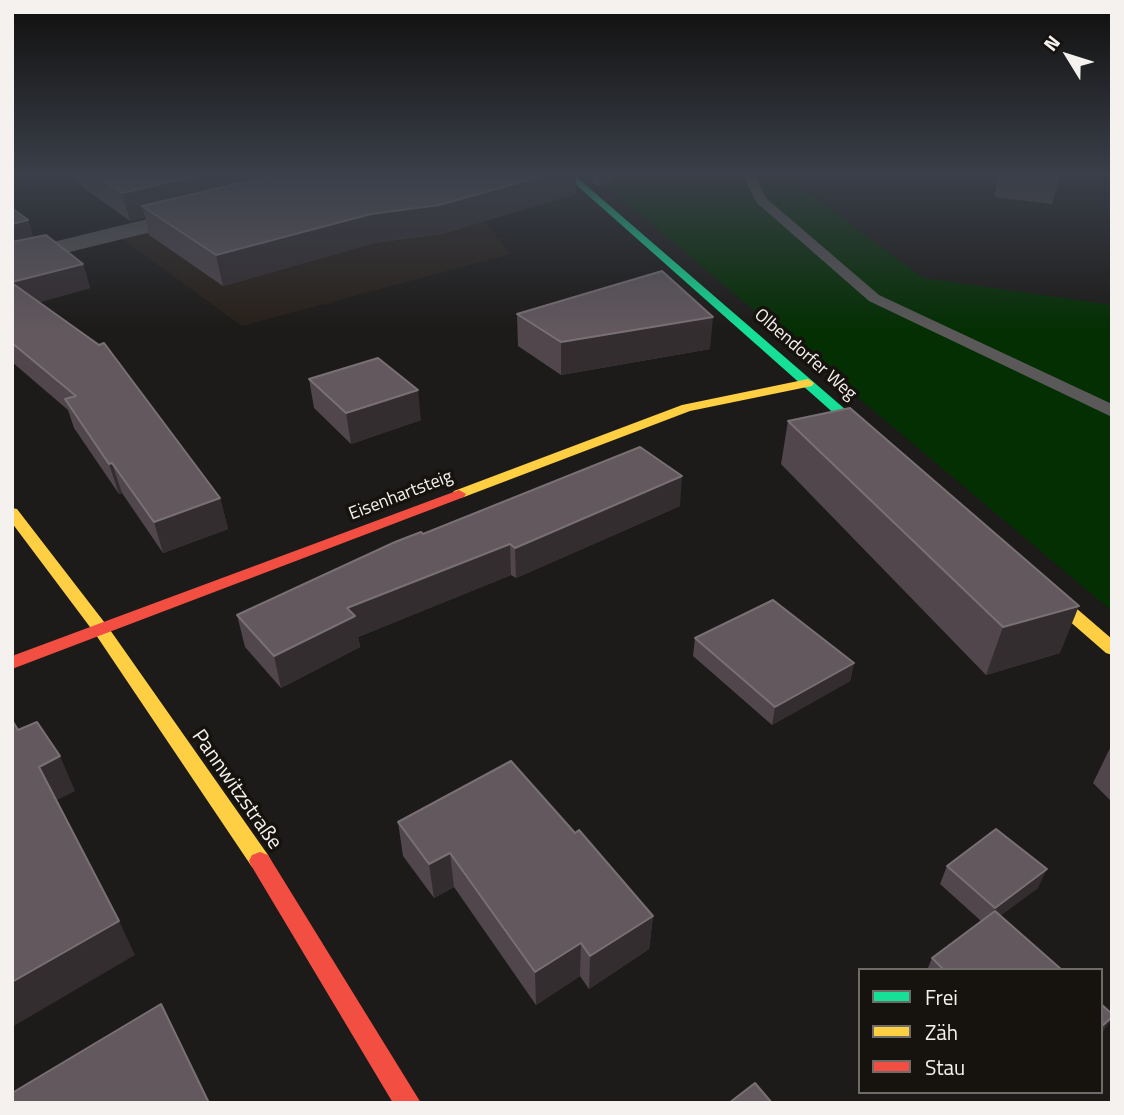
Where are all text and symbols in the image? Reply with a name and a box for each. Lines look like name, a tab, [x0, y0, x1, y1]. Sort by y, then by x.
north arrow	[1033, 21, 1103, 91]
text: N	[1036, 29, 1067, 57]
street label: Olbendorfer Weg	[749, 305, 861, 405]
street label: Eisenhartsteig	[346, 466, 456, 526]
street label: Pannwitzstraße	[185, 725, 287, 855]
legend	[858, 968, 1103, 1094]
text: Frei	[925, 981, 958, 1013]
text: Zäh	[925, 1016, 958, 1048]
text: Stau	[925, 1051, 965, 1083]

